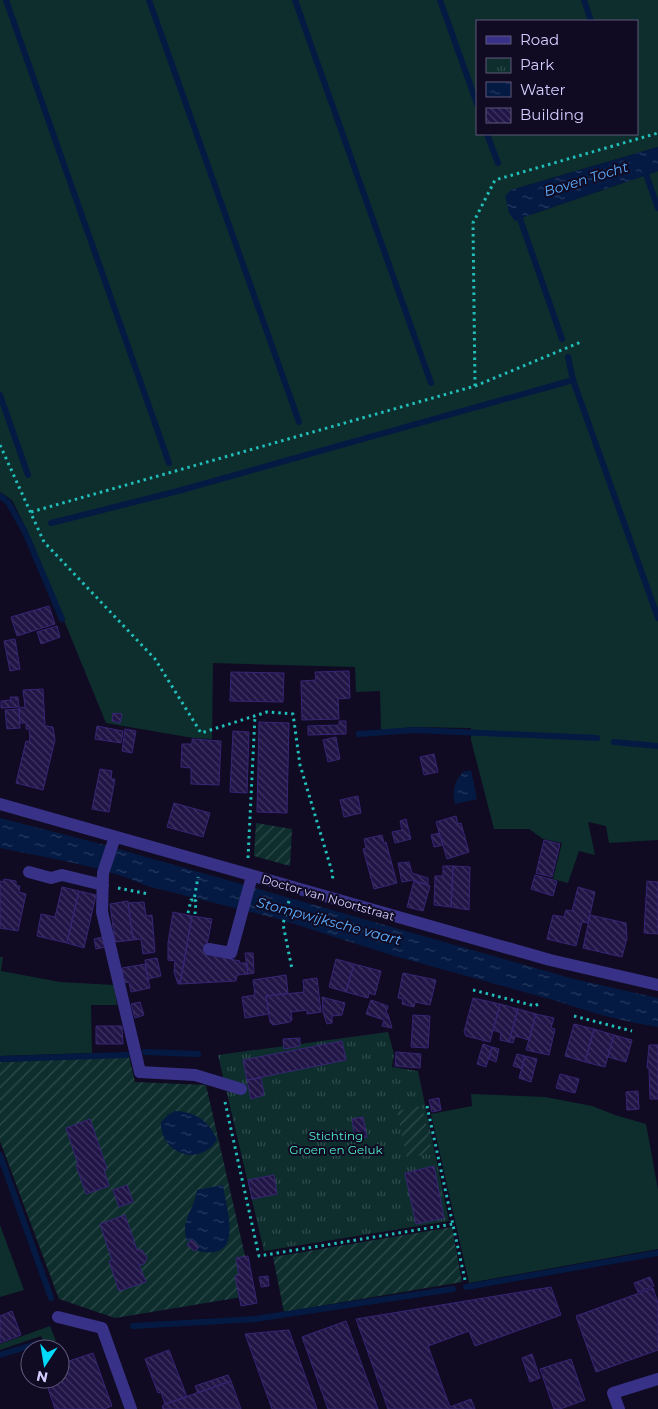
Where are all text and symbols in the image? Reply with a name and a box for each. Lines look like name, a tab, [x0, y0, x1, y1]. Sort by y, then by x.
legend	[476, 20, 638, 135]
text: Road	[520, 30, 559, 49]
text: Park	[520, 55, 554, 74]
text: Water	[520, 80, 566, 99]
text: Building	[520, 105, 584, 124]
water label: Boven Tocht	[542, 158, 631, 200]
street label: Doctor van Noortstraat	[260, 871, 397, 924]
water label: Stompwijksche vaart	[255, 893, 404, 949]
park label: Stichting Groen en Geluk	[289, 1128, 384, 1157]
north arrow	[20, 1339, 70, 1389]
text: N	[35, 1367, 50, 1387]

